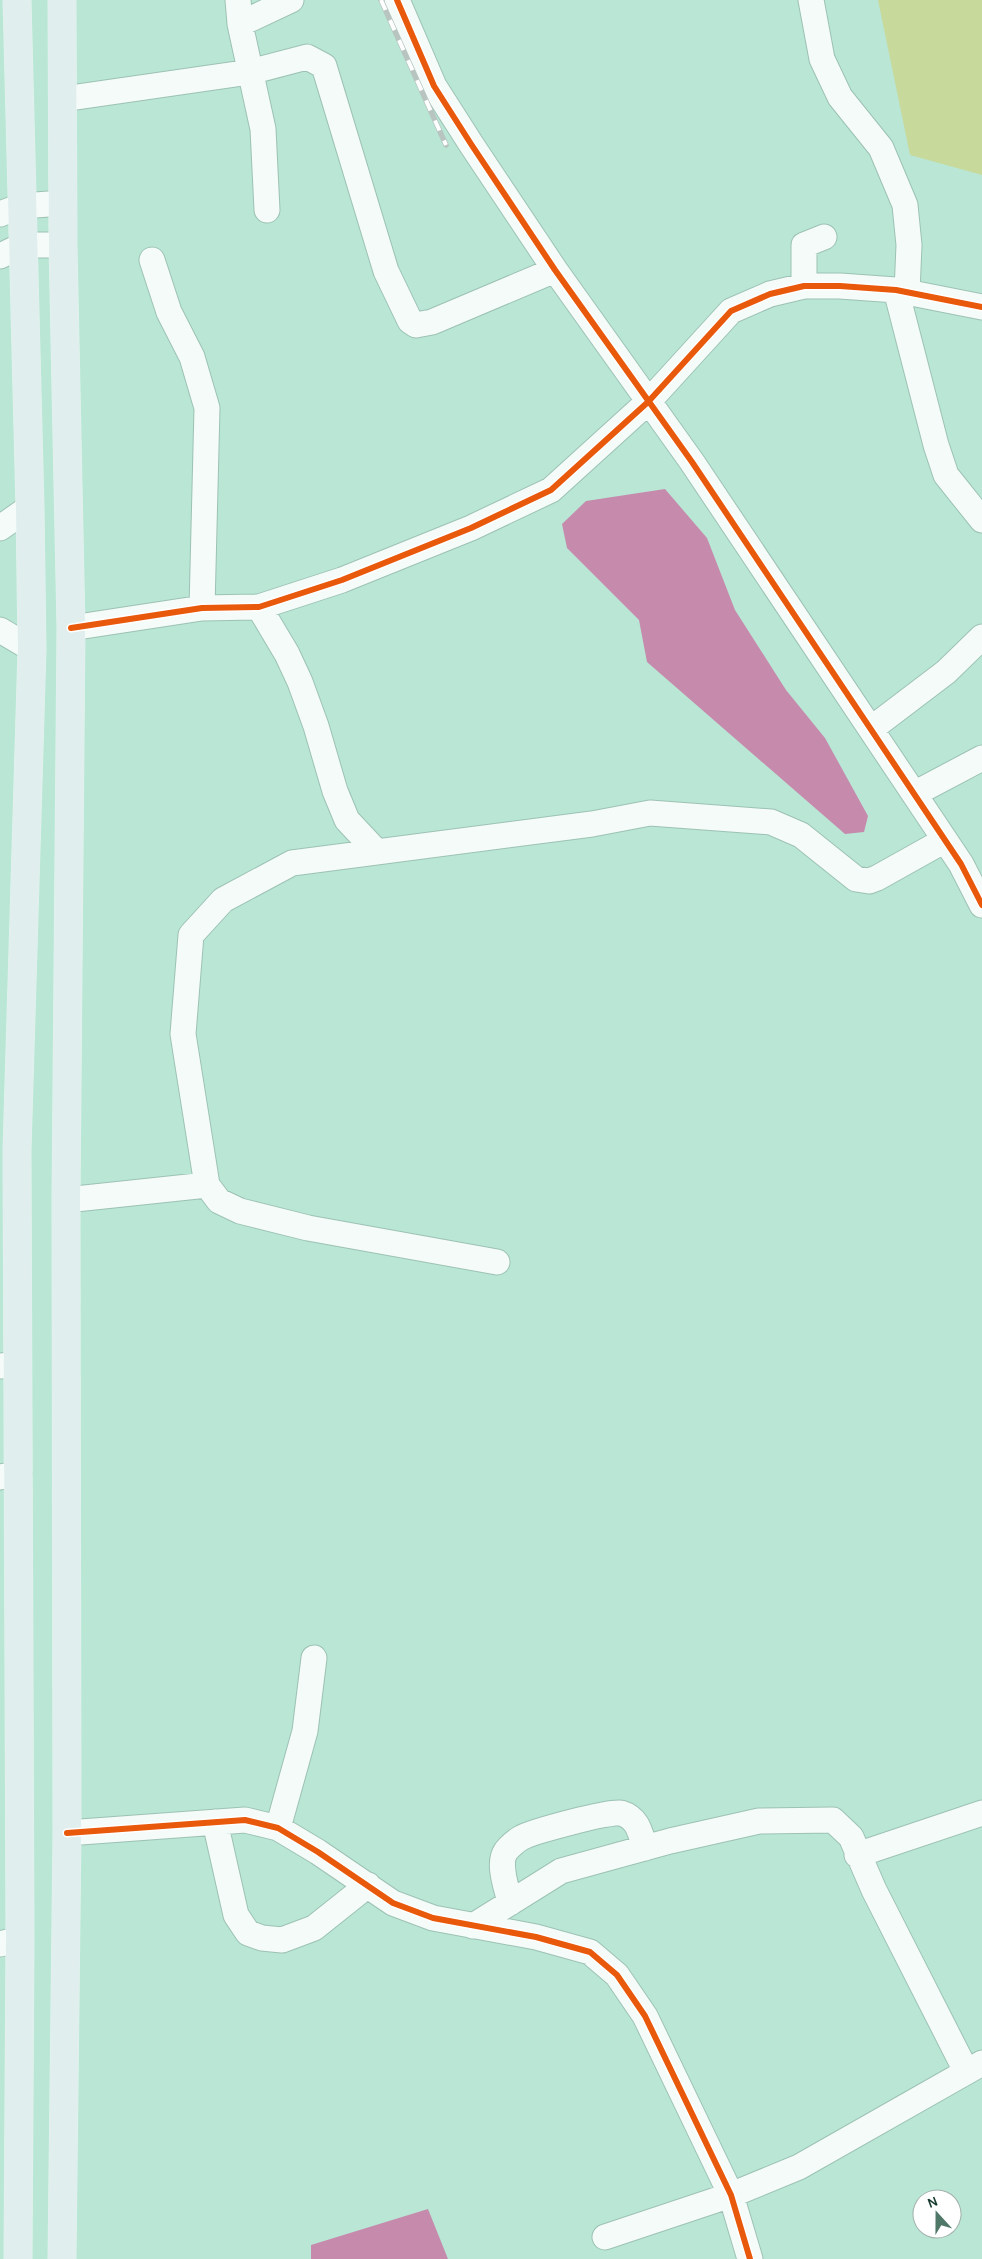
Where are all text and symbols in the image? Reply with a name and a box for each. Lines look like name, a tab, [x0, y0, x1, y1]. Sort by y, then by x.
north arrow	[912, 2189, 962, 2239]
text: N	[925, 2193, 940, 2212]

